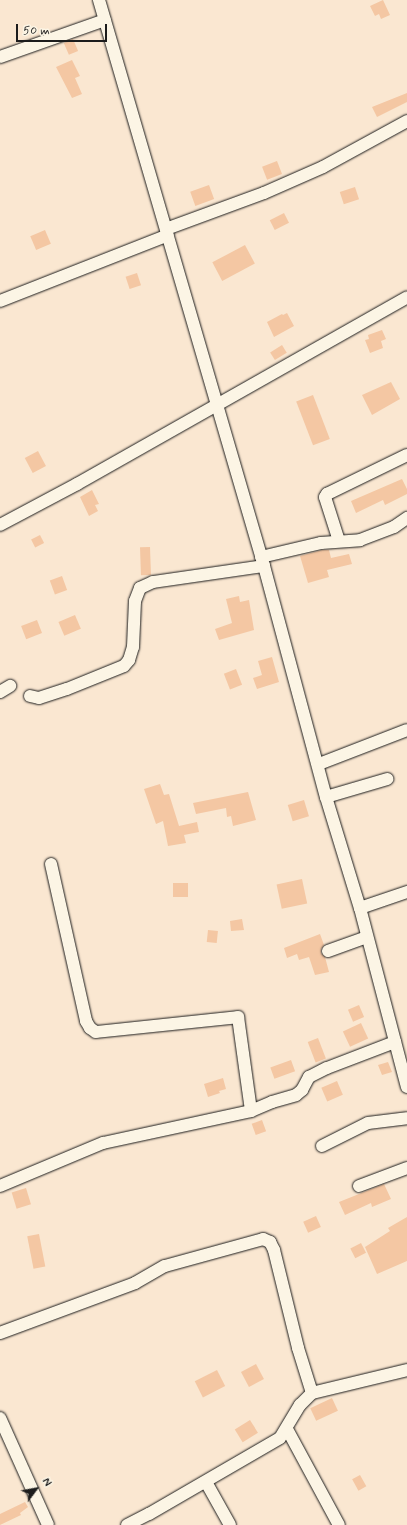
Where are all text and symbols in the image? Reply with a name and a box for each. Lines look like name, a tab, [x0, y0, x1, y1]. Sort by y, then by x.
scale bar	[18, 16, 109, 42]
text: 50 m	[23, 23, 50, 39]
north arrow	[16, 1469, 56, 1509]
text: N	[38, 1476, 54, 1489]

